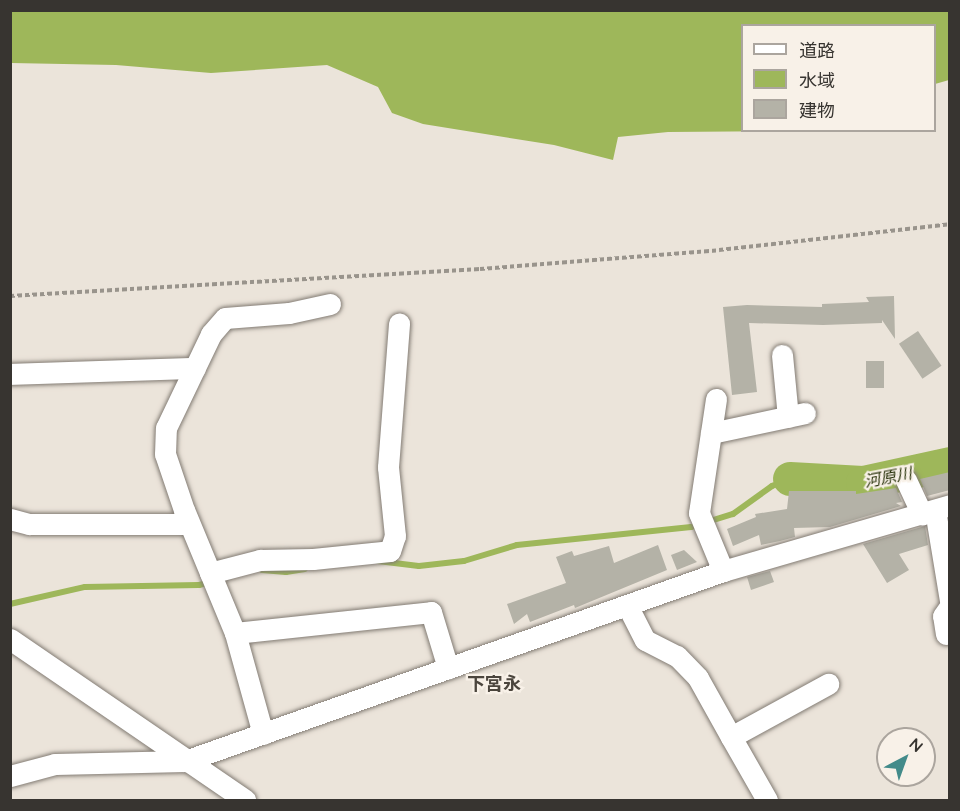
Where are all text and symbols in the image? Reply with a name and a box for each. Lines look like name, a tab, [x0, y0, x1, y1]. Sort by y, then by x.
legend	[741, 24, 936, 132]
text: 道路	[799, 39, 835, 62]
text: 水域	[799, 69, 835, 92]
text: 建物	[799, 99, 835, 122]
water label: 河原川	[863, 463, 913, 491]
district label: 下宮永	[467, 673, 521, 695]
north arrow	[876, 727, 936, 787]
text: N	[905, 734, 927, 756]

